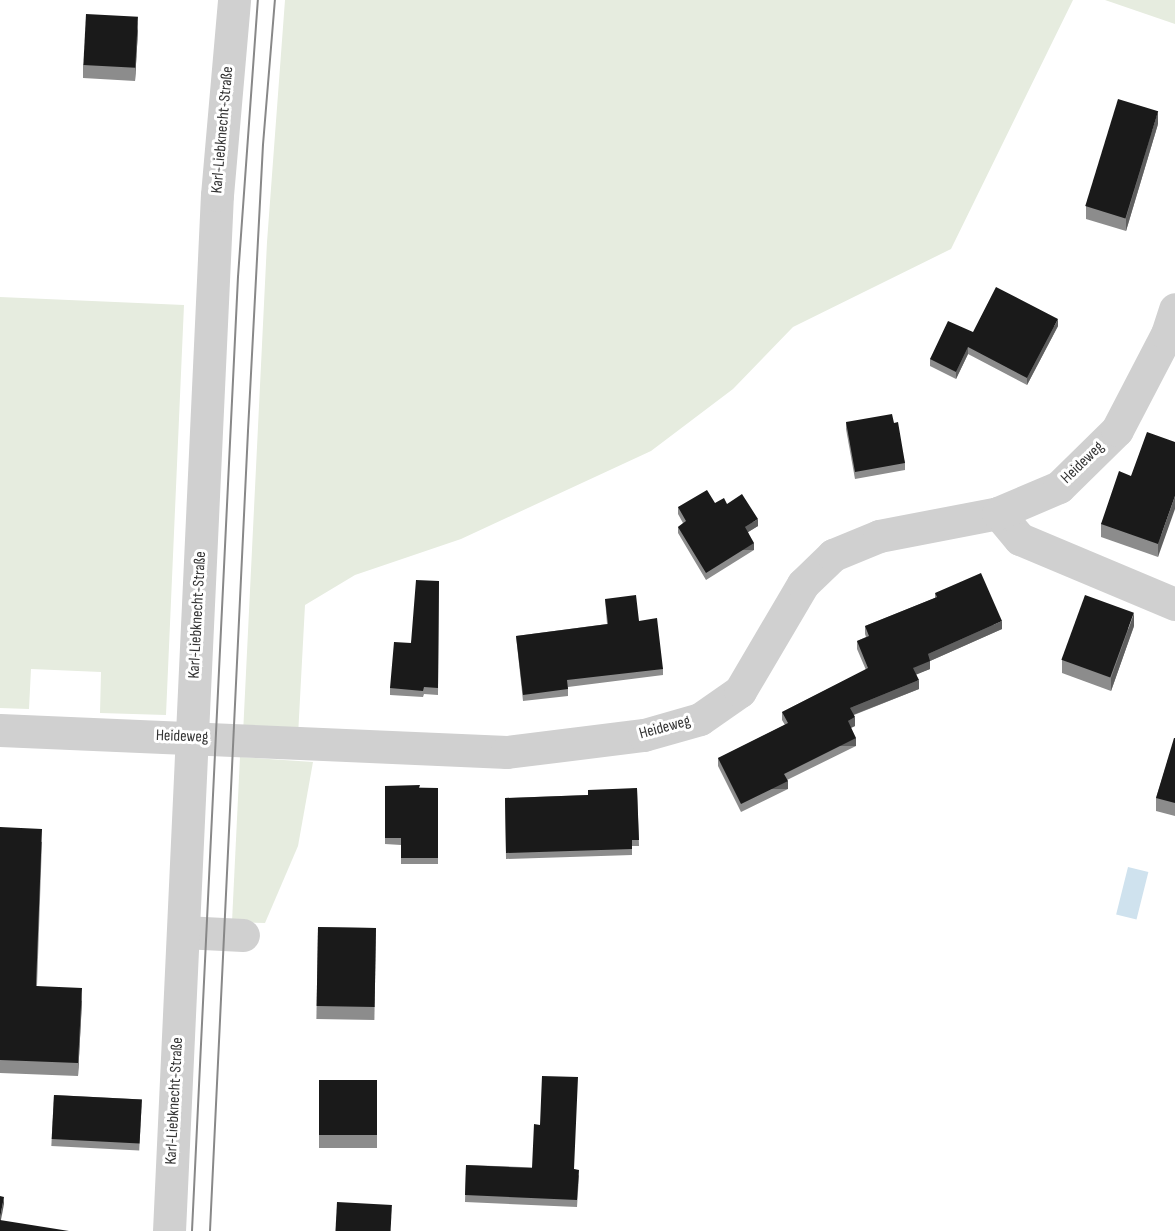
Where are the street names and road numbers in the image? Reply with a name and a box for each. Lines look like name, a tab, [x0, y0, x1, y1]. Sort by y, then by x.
street label: Karl-Liebknecht-Straße	[208, 66, 238, 194]
street label: Heideweg	[1058, 438, 1108, 488]
street label: Karl-Liebknecht-Straße	[185, 551, 211, 679]
street label: Heideweg	[637, 712, 693, 744]
street label: Heideweg	[156, 726, 208, 748]
street label: Karl-Liebknecht-Straße	[162, 1037, 188, 1165]

